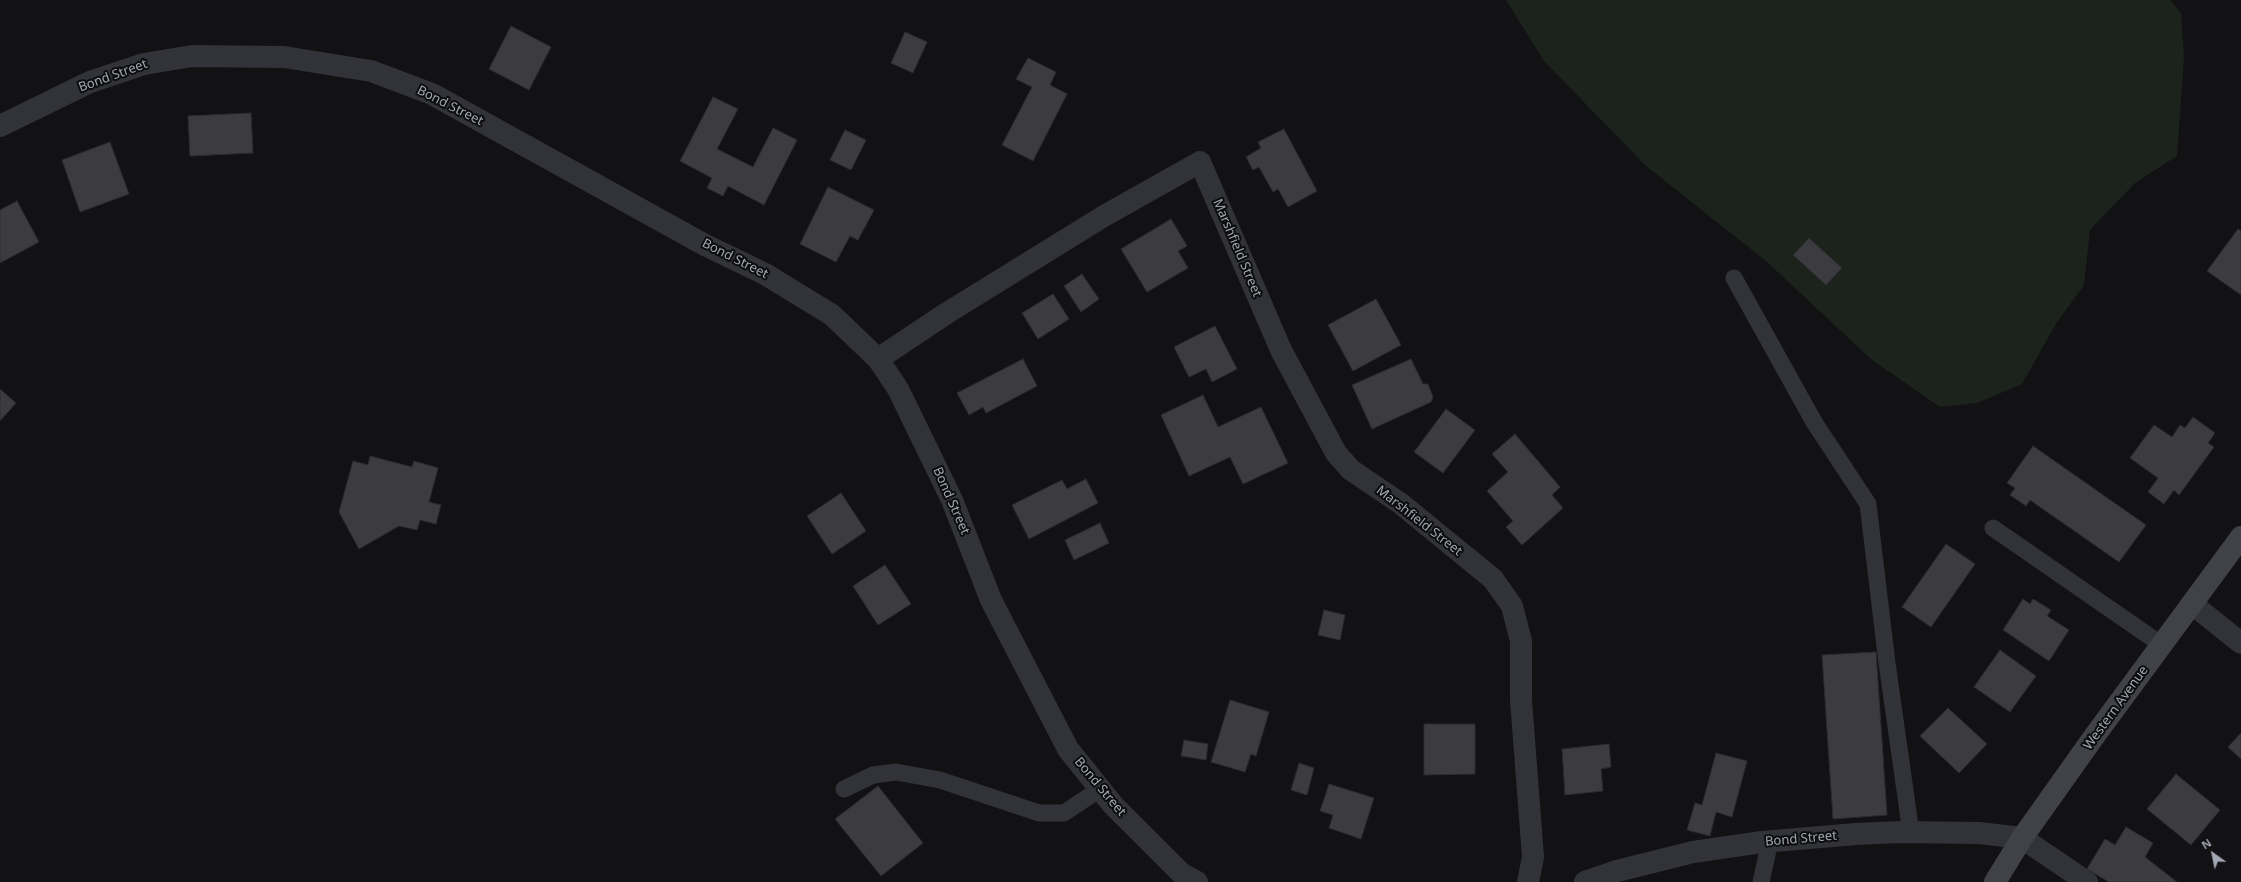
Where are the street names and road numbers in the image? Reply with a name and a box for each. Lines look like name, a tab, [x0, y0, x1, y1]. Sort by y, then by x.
street label: Bond Street	[76, 56, 150, 96]
street label: Bond Street	[414, 83, 486, 129]
street label: Marshfield Street	[1209, 197, 1265, 299]
street label: Bond Street	[699, 236, 771, 282]
street label: Bond Street	[929, 465, 973, 537]
street label: Marshfield Street	[1373, 483, 1465, 559]
street label: Western Avenue	[2080, 663, 2152, 753]
street label: Bond Street	[1071, 754, 1129, 820]
street label: Bond Street	[1764, 828, 1838, 850]

